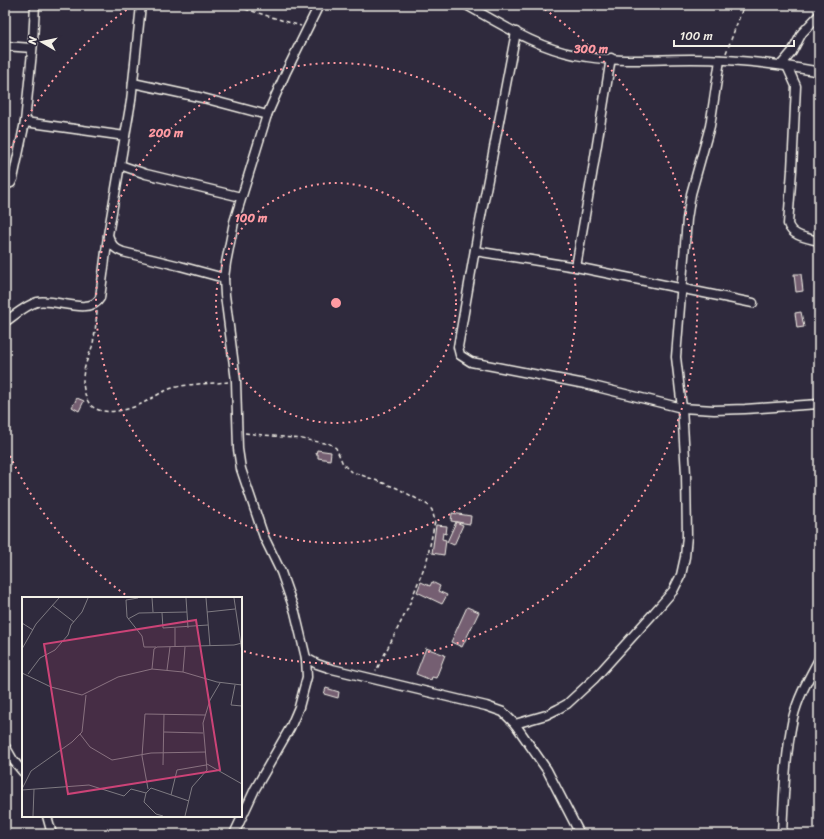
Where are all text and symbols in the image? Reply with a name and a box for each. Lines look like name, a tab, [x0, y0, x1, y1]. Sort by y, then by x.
north arrow	[22, 22, 62, 62]
scale bar	[674, 22, 794, 48]
text: 100 m	[680, 25, 713, 47]
text: N	[22, 35, 43, 47]
text: 300 m	[573, 38, 609, 60]
text: 200 m	[148, 122, 184, 144]
text: 100 m	[235, 207, 268, 229]
centre of rings	[329, 296, 343, 310]
inset map	[22, 597, 242, 817]

